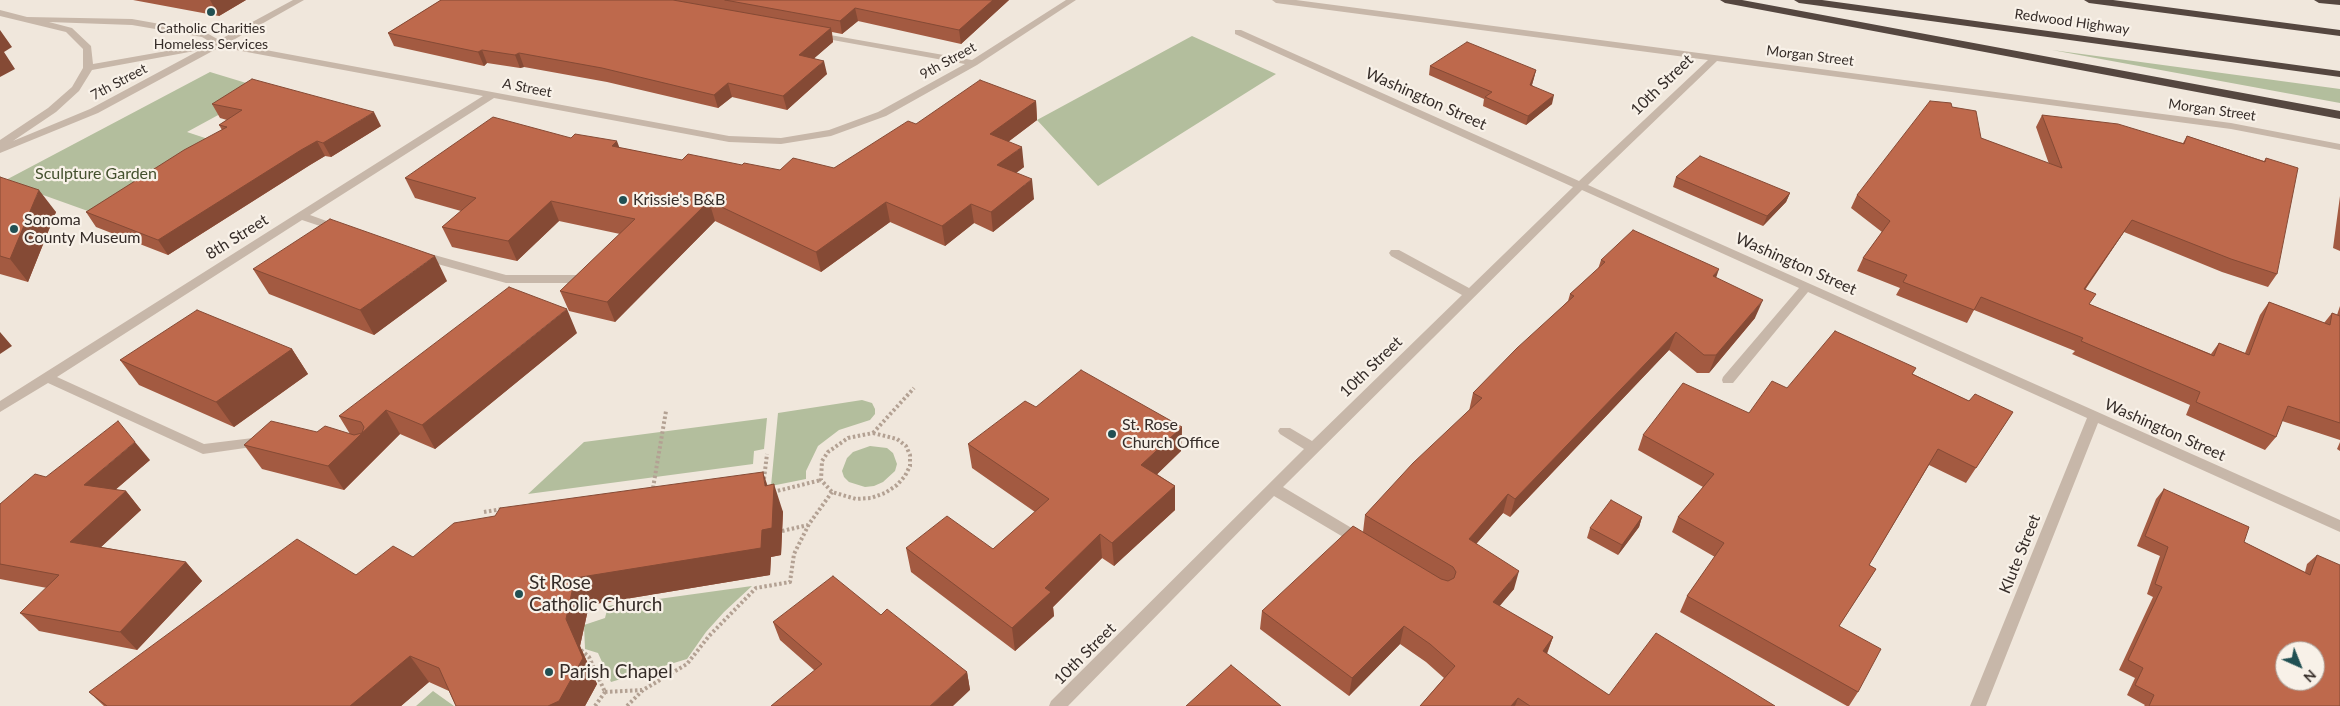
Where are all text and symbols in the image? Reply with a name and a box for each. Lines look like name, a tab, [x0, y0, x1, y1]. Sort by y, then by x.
marker: Catholic Charities Homeless Services	[205, 6, 217, 18]
street label: Redwood Highway	[2014, 6, 2130, 38]
place label: Catholic Charities Homeless Services	[154, 20, 268, 52]
street label: 9th Street	[917, 39, 979, 83]
street label: Morgan Street	[1765, 42, 1855, 70]
street label: 10th Street	[1627, 50, 1697, 120]
street label: 7th Street	[88, 60, 150, 104]
street label: Washington Street	[1362, 64, 1490, 134]
street label: A Street	[501, 75, 553, 101]
street label: Morgan Street	[2167, 96, 2257, 124]
park label: Sculpture Garden	[35, 164, 157, 184]
place label: Krissie's B&B	[633, 190, 725, 210]
marker: Krissie's B&B	[617, 194, 629, 206]
place label: Sonoma County Museum	[24, 210, 141, 248]
street label: 8th Street	[202, 210, 272, 264]
marker: Sonoma County Museum	[8, 223, 20, 235]
street label: Washington Street	[1732, 229, 1860, 299]
street label: 10th Street	[1336, 332, 1406, 402]
street label: Washington Street	[2101, 395, 2229, 465]
place label: St. Rose Church Office	[1122, 415, 1220, 453]
marker: St. Rose Church Office	[1106, 428, 1118, 440]
street label: Klute Street	[1995, 512, 2045, 596]
place label: St Rose Catholic Church	[529, 572, 662, 616]
marker: St Rose Catholic Church	[513, 588, 525, 600]
street label: 10th Street	[1050, 619, 1120, 689]
north arrow	[2275, 641, 2325, 691]
place label: Parish Chapel	[559, 661, 673, 683]
marker: Parish Chapel	[543, 666, 555, 678]
text: N	[2300, 667, 2320, 686]

